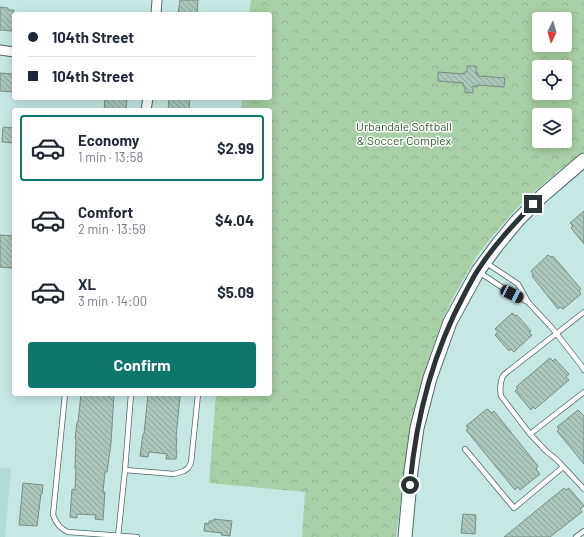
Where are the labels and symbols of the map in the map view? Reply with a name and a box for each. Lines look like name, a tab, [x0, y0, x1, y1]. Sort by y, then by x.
north arrow	[532, 12, 572, 52]
park label: Urbandale Softball & Soccer Complex	[356, 119, 452, 147]
route end	[524, 195, 542, 213]
car	[499, 283, 525, 305]
route start	[401, 476, 419, 494]

